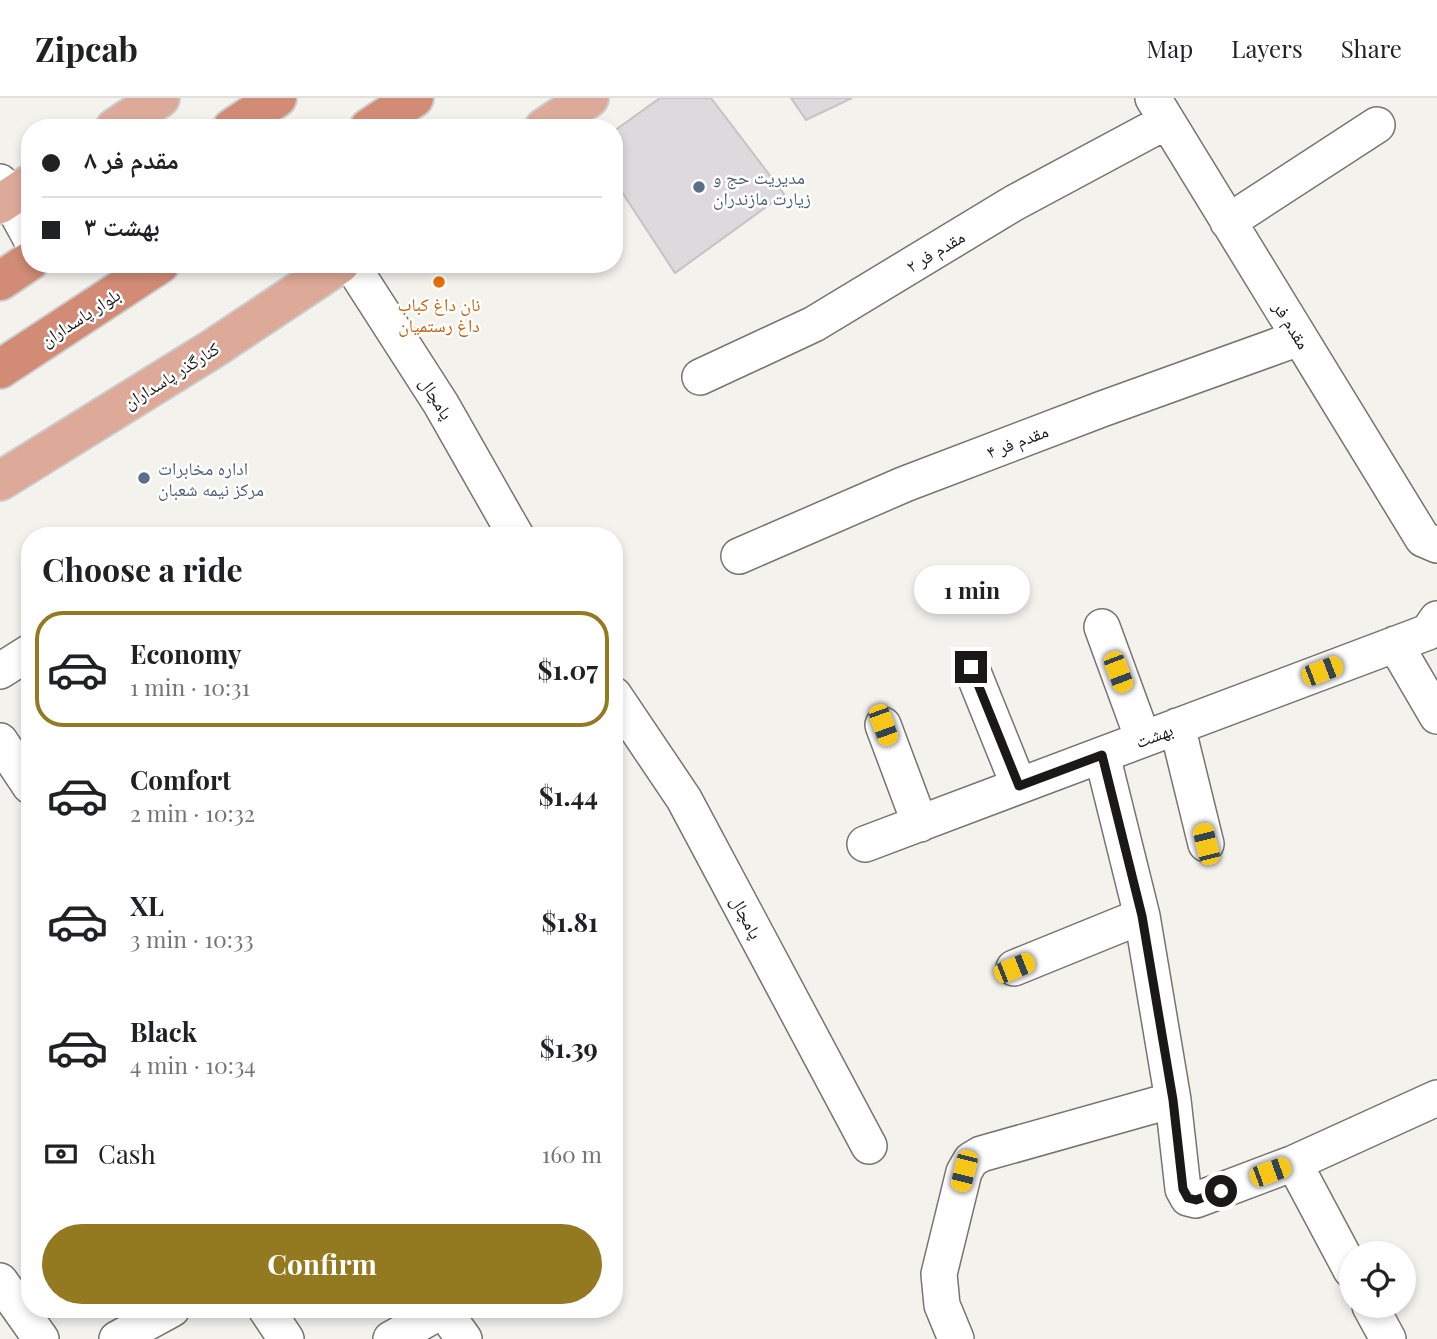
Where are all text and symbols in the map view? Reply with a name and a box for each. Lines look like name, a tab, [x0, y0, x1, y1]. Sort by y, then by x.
text: Zipcab	[35, 26, 138, 70]
text: Map	[1147, 32, 1193, 64]
text: Layers	[1231, 32, 1303, 64]
text: Share	[1341, 32, 1402, 64]
text: مقدم فر ۸	[84, 141, 179, 176]
place label: مدیریت حج و زیارت مازندران	[713, 165, 811, 210]
marker: مدیریت حج و زیارت مازندران	[691, 179, 707, 195]
text: بهشت ۳	[84, 208, 160, 243]
street label: مقدم فر ۲	[901, 224, 969, 279]
marker: نان داغ کباب داغ رستمیان	[431, 274, 447, 290]
street label: بلوار پاسداران	[35, 282, 125, 352]
place label: نان داغ کباب داغ رستمیان	[398, 292, 480, 337]
street label: مقدم فر	[1267, 296, 1316, 354]
street label: کنارگذر پاسداران	[118, 336, 224, 414]
street label: پامچال	[414, 372, 459, 424]
street label: مقدم فر ۴	[983, 418, 1052, 465]
place label: اداره مخابرات مرکز نیمه شعبان	[158, 456, 264, 501]
marker: اداره مخابرات مرکز نیمه شعبان	[136, 470, 152, 486]
text: Choose a ride	[42, 547, 243, 590]
callout: 1 min	[913, 566, 1029, 614]
text: 1 min	[944, 574, 1000, 605]
text: Economy	[130, 636, 241, 671]
icon: car	[46, 638, 109, 701]
car	[1101, 649, 1136, 695]
route end	[955, 651, 987, 683]
text: $1.07	[537, 652, 598, 687]
car	[1299, 654, 1346, 688]
text: 1 min · 10:31	[130, 671, 250, 702]
car	[866, 702, 901, 748]
street label: بهشت	[1132, 717, 1176, 753]
text: Comfort	[130, 762, 231, 797]
icon: car	[46, 764, 109, 827]
text: $1.44	[539, 778, 598, 813]
text: 2 min · 10:32	[130, 797, 255, 828]
car	[1191, 821, 1222, 867]
text: XL	[130, 888, 164, 923]
icon: car	[46, 890, 109, 953]
street label: پامچال	[725, 891, 768, 943]
text: $1.81	[542, 904, 598, 939]
text: 3 min · 10:33	[130, 923, 254, 954]
car	[991, 950, 1038, 986]
text: Black	[130, 1014, 197, 1049]
icon: car	[46, 1016, 109, 1079]
text: $1.39	[540, 1030, 598, 1065]
text: 4 min · 10:34	[130, 1049, 256, 1080]
icon: cash	[42, 1135, 80, 1173]
text: Cash	[98, 1136, 156, 1171]
text: 160 m	[542, 1138, 602, 1169]
car	[949, 1148, 980, 1194]
car	[1247, 1155, 1294, 1189]
route start	[1205, 1175, 1237, 1207]
button: Confirm	[42, 1224, 602, 1304]
map controls	[1339, 1241, 1416, 1318]
button: locate	[1339, 1241, 1416, 1318]

